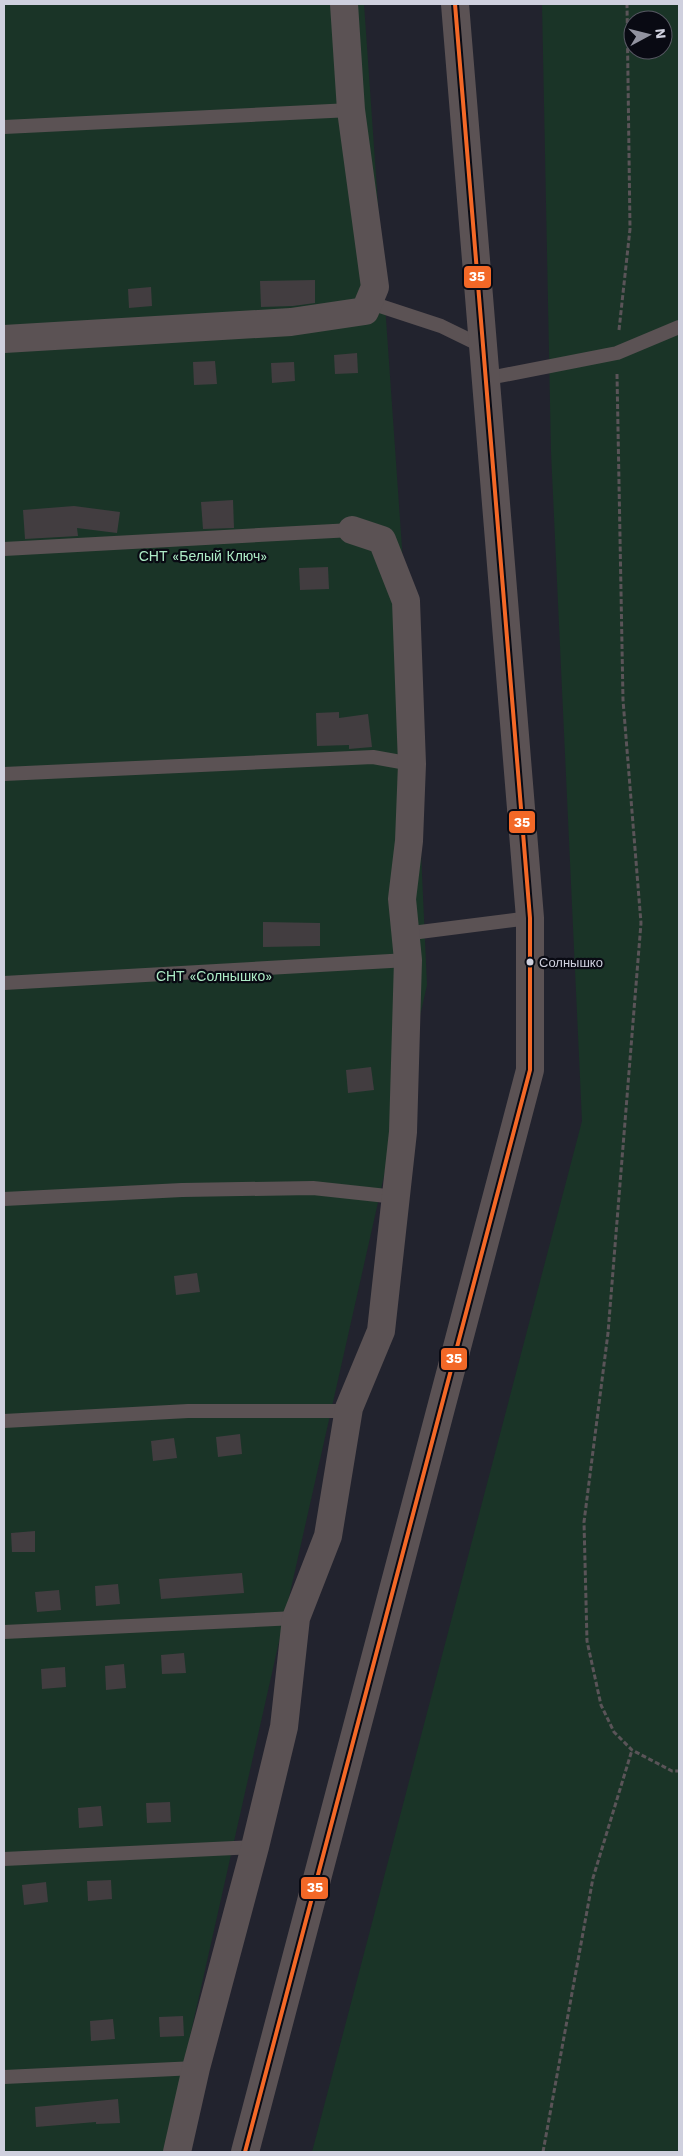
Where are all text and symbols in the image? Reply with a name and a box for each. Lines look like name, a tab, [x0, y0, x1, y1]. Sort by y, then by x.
north arrow	[623, 10, 673, 60]
text: N	[652, 27, 669, 40]
line badge: 35	[463, 265, 492, 289]
text: 35	[469, 268, 485, 284]
park label: СНТ «Белый Ключ»	[139, 548, 267, 564]
line badge: 35	[508, 810, 536, 834]
text: 35	[514, 814, 530, 830]
place label: Солнышко	[539, 955, 603, 970]
marker: Солнышко	[525, 957, 535, 967]
park label: СНТ «Солнышко»	[156, 968, 272, 984]
line badge: 35	[440, 1347, 468, 1371]
text: 35	[446, 1350, 462, 1366]
line badge: 35	[300, 1876, 329, 1900]
text: 35	[307, 1879, 323, 1895]

